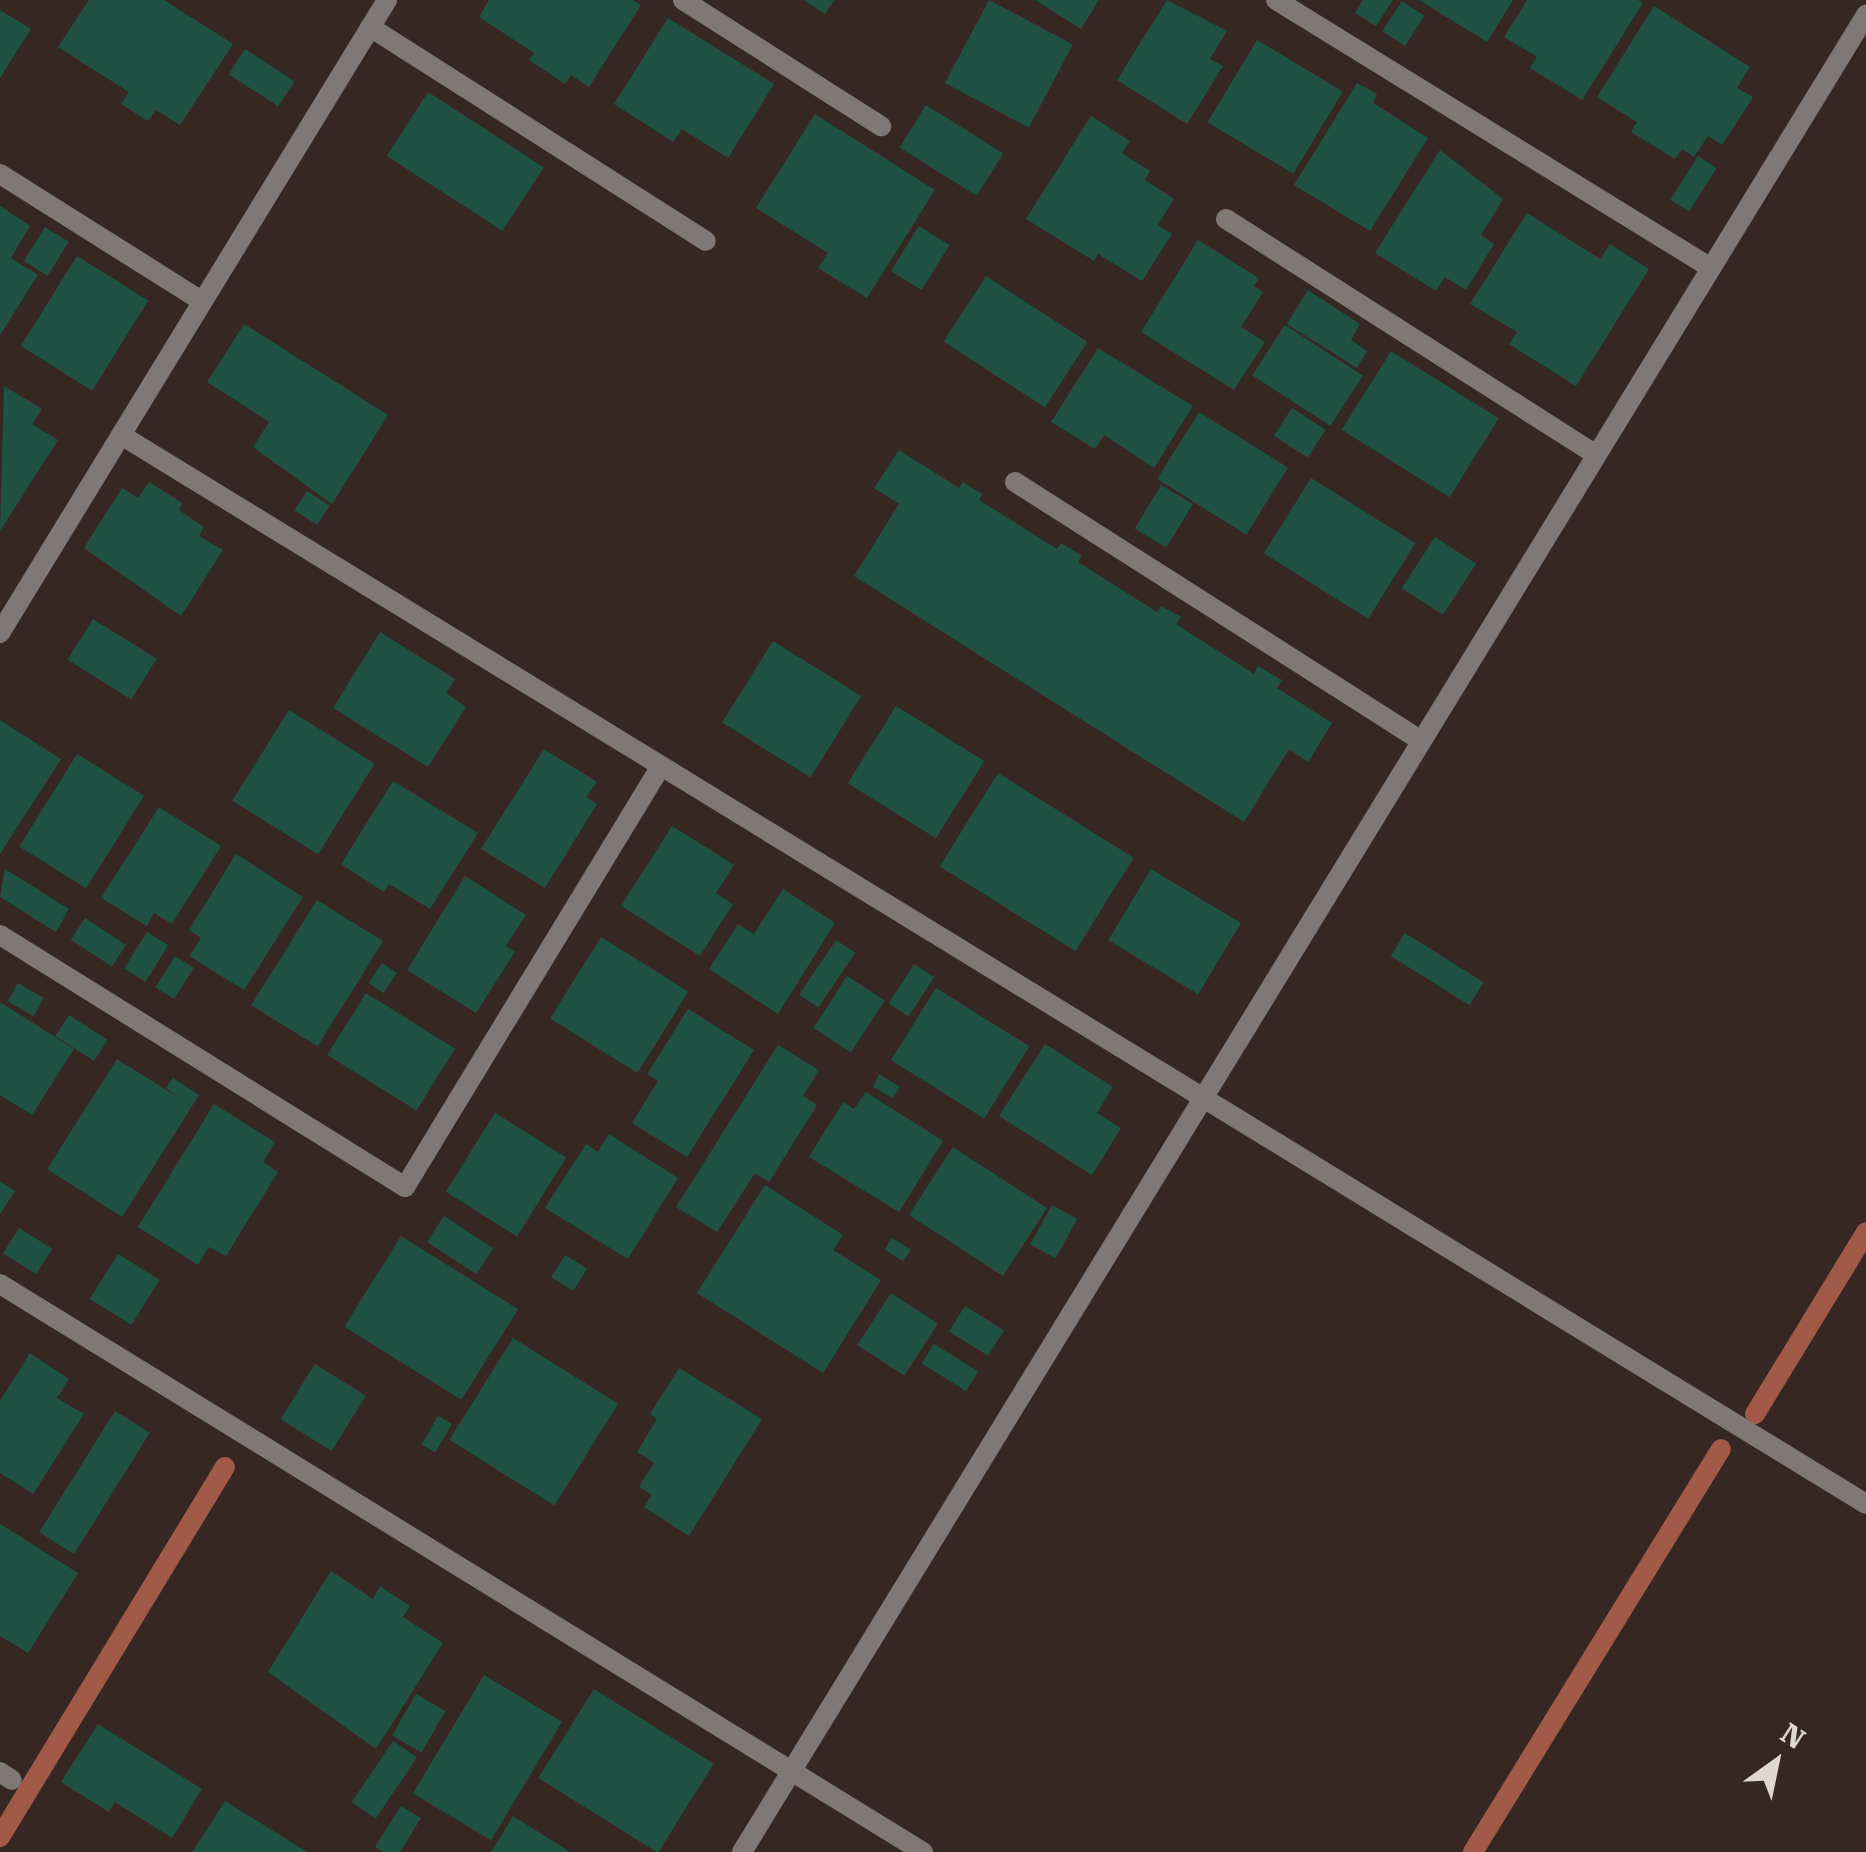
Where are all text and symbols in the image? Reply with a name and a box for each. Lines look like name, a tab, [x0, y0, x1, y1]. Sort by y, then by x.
north arrow	[1726, 1712, 1826, 1812]
text: N	[1775, 1717, 1811, 1756]

